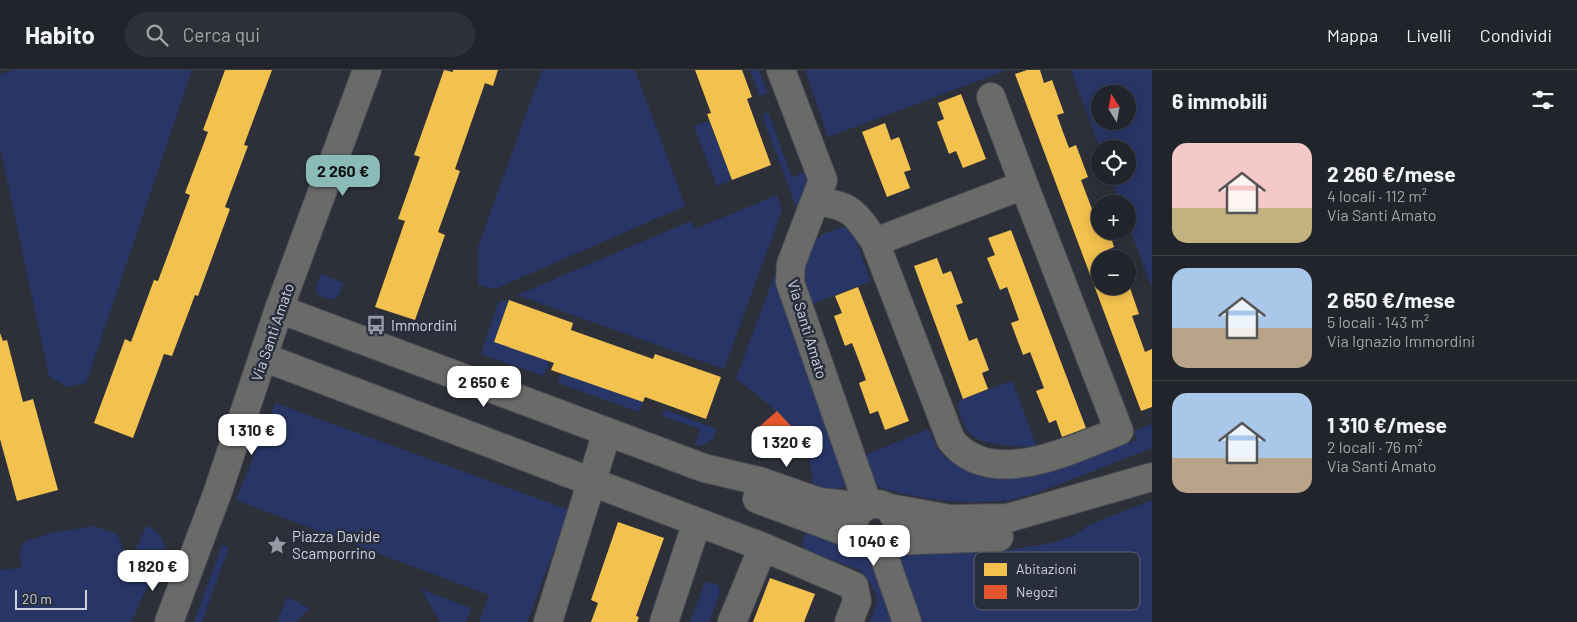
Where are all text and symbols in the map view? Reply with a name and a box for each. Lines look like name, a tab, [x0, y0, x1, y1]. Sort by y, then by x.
search box	[125, 12, 475, 57]
text: Habito	[25, 20, 95, 49]
icon: search	[143, 21, 171, 49]
text: Cerca qui	[183, 23, 260, 46]
text: Mappa	[1327, 24, 1378, 46]
text: Livelli	[1406, 24, 1452, 46]
text: Condividi	[1480, 24, 1552, 46]
north arrow	[1091, 85, 1136, 130]
map controls	[1091, 85, 1136, 295]
icon: filters	[1529, 86, 1557, 114]
text: 6 immobili	[1172, 88, 1267, 113]
button: locate	[1091, 140, 1136, 185]
pin: 2 260 €	[297, 154, 389, 197]
text: 2 260 €	[317, 161, 369, 180]
text: 2 260 €/mese	[1327, 161, 1456, 186]
icon: home	[1212, 163, 1272, 223]
text: 4 locali · 112 m²	[1327, 186, 1427, 205]
button: +	[1091, 195, 1136, 240]
text: Via Santi Amato	[1327, 205, 1436, 224]
button: −	[1091, 250, 1136, 295]
street label: Via Santi Amato	[784, 277, 832, 381]
street label: Via Santi Amato	[247, 281, 297, 383]
text: 2 650 €/mese	[1327, 287, 1455, 312]
icon: home	[1212, 288, 1272, 348]
text: 5 locali · 143 m²	[1327, 312, 1429, 331]
bus stop icon: Immordini	[365, 314, 387, 336]
place label: Immordini	[391, 316, 457, 334]
text: Via Ignazio Immordini	[1327, 331, 1475, 350]
pin: 2 650 €	[438, 366, 530, 408]
text: 2 650 €	[458, 372, 510, 391]
text: 1 310 €/mese	[1327, 412, 1447, 437]
icon: home	[1212, 413, 1272, 473]
pin: 1 310 €	[206, 414, 298, 456]
text: 1 310 €	[229, 420, 275, 439]
pin: 1 320 €	[741, 426, 833, 468]
text: 1 320 €	[763, 432, 811, 451]
text: 2 locali · 76 m²	[1327, 437, 1423, 456]
text: Via Santi Amato	[1327, 456, 1436, 475]
pin: 1 040 €	[828, 524, 920, 567]
place label: Piazza Davide Scamporrino	[292, 527, 380, 562]
text: 1 040 €	[849, 531, 899, 550]
place icon: Piazza Davide Scamporrino	[266, 534, 288, 556]
pin: 1 820 €	[107, 550, 199, 592]
legend	[974, 552, 1140, 610]
text: 1 820 €	[129, 556, 177, 575]
text: Abitazioni	[1016, 560, 1077, 577]
text: Negozi	[1016, 583, 1058, 600]
scale bar	[15, 587, 88, 610]
text: 20 m	[22, 590, 52, 607]

